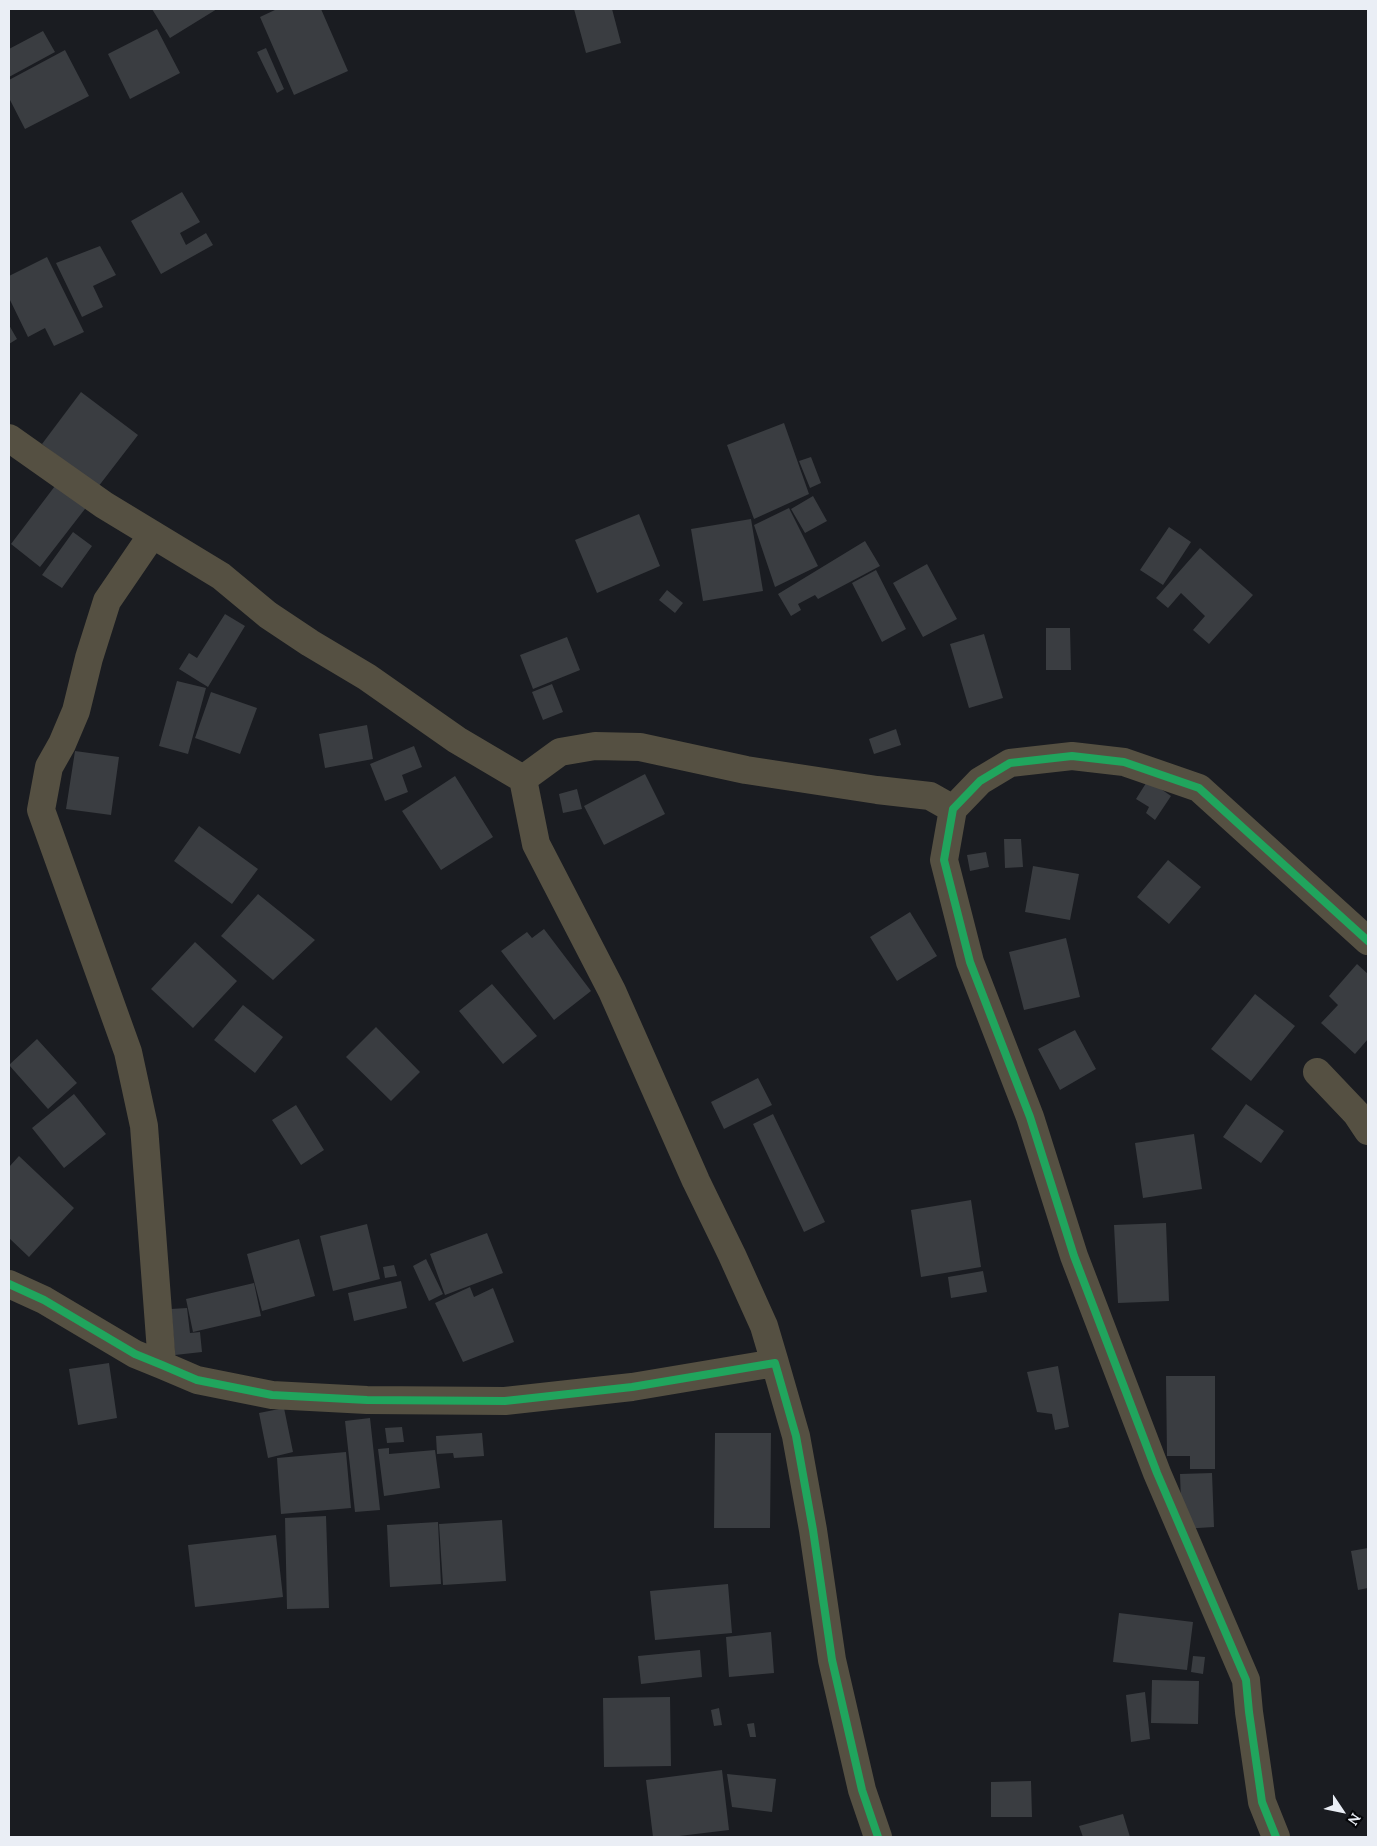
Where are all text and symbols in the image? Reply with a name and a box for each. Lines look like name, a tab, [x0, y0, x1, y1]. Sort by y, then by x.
north arrow	[1317, 1786, 1367, 1836]
text: N	[1344, 1810, 1365, 1829]

